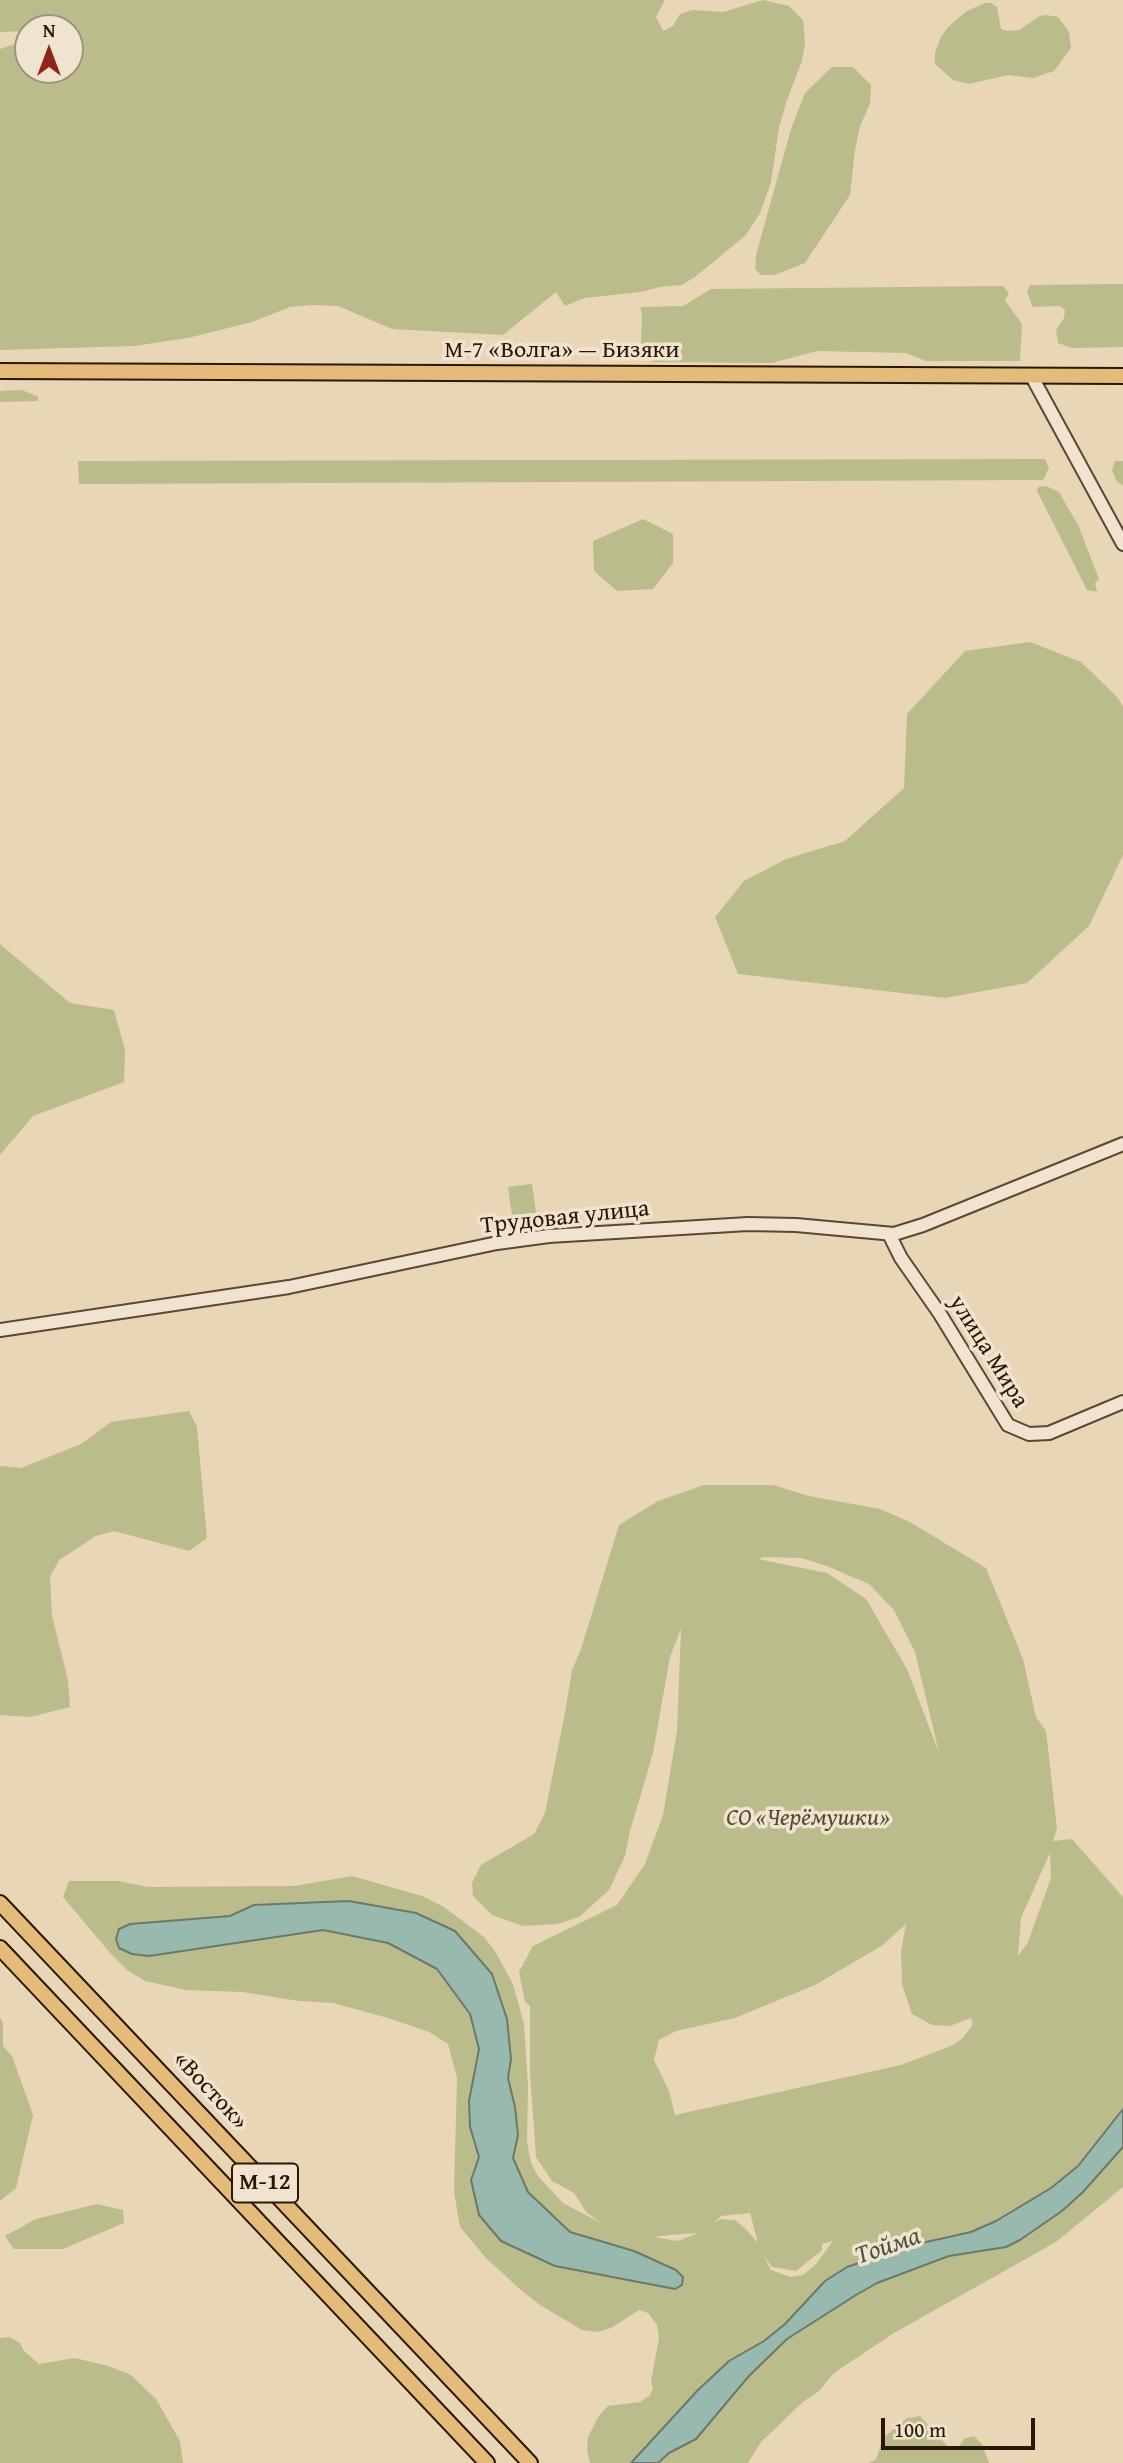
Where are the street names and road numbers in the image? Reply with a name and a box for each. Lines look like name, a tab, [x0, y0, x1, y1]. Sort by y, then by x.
street label: М-7 «Волга» — Бизяки	[445, 337, 679, 365]
street label: Трудовая улица	[479, 1195, 651, 1241]
street label: улица Мира	[942, 1290, 1034, 1414]
street label: «Восток»	[167, 2046, 253, 2136]
road number: М-12	[232, 2164, 298, 2202]

